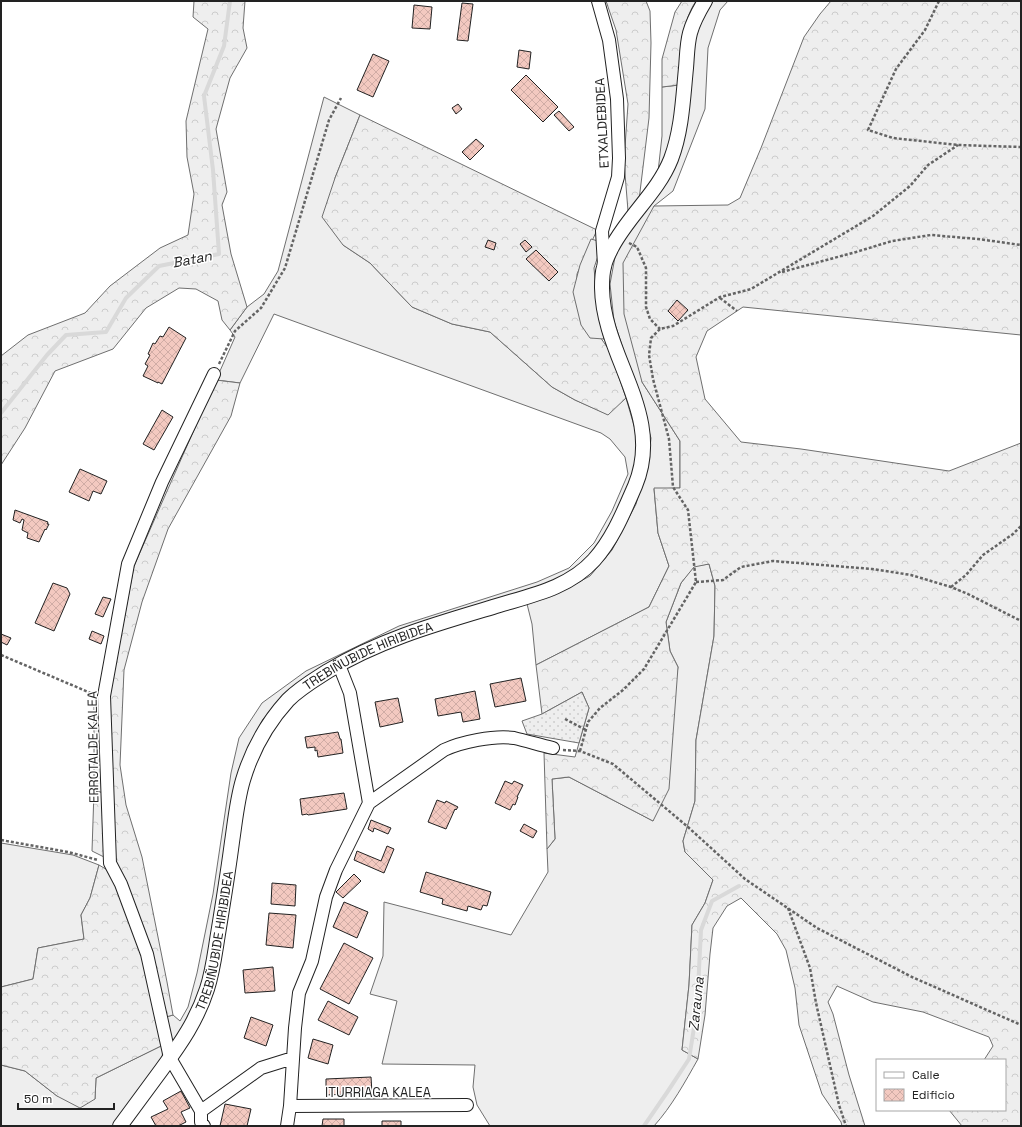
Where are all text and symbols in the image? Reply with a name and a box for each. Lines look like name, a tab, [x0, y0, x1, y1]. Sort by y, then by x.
street label: ETXALDEBIDEA	[591, 77, 613, 169]
water label: Batan	[171, 246, 214, 272]
street label: TREBIÑUBIDE HIRIBIDEA	[299, 617, 435, 694]
street label: ERROTALDE KALEA	[84, 691, 102, 803]
street label: TREBIÑUBIDE HIRIBIDEA	[191, 870, 236, 1013]
water label: Zarauna	[684, 975, 708, 1032]
legend	[876, 1059, 1006, 1111]
text: Calle	[912, 1067, 940, 1083]
street label: ITURRIAGA KALEA	[325, 1084, 431, 1101]
scale bar	[18, 1085, 114, 1111]
text: Edificio	[912, 1087, 955, 1103]
text: 50 m	[24, 1091, 52, 1107]

